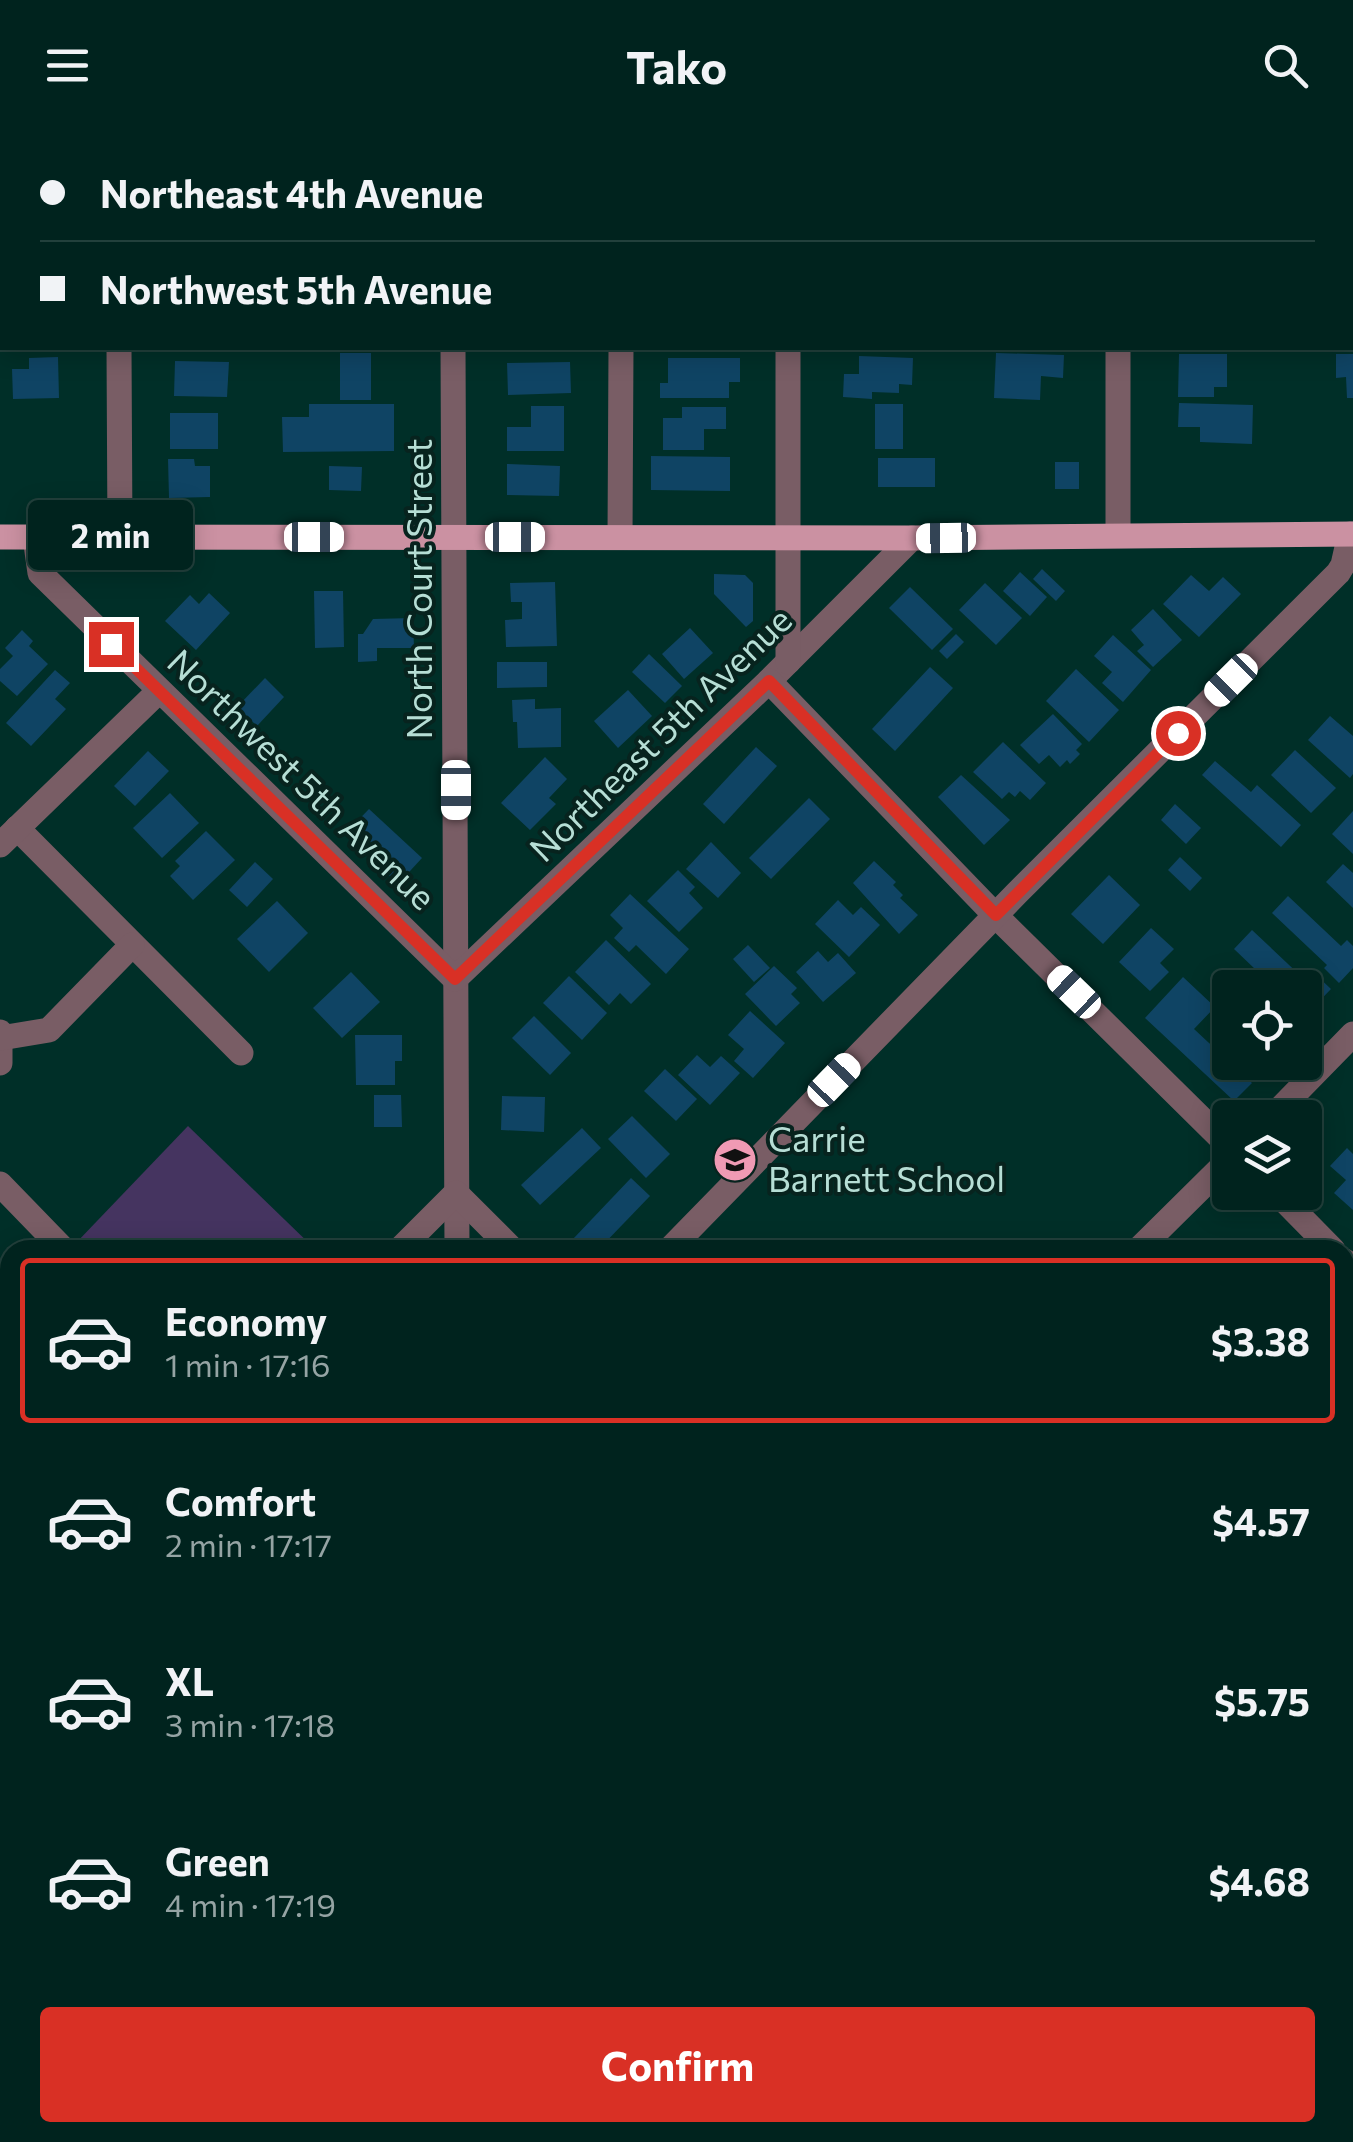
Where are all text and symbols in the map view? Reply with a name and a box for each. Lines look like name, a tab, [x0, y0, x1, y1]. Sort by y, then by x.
icon: menu	[40, 38, 95, 93]
text: Tako	[626, 38, 727, 93]
icon: search	[1258, 38, 1313, 93]
text: Northeast 4th Avenue	[100, 169, 483, 216]
text: Northwest 5th Avenue	[100, 265, 492, 312]
street label: North Court Street	[396, 439, 439, 739]
callout: 2 min	[28, 499, 194, 569]
text: 2 min	[71, 515, 150, 555]
car	[284, 522, 344, 552]
car	[485, 522, 545, 552]
car	[916, 522, 976, 554]
street label: Northeast 5th Avenue	[519, 597, 799, 869]
route end	[89, 622, 134, 667]
street label: Northwest 5th Avenue	[160, 639, 446, 917]
car	[1199, 648, 1263, 712]
route start	[1156, 711, 1201, 756]
car	[441, 760, 471, 820]
car	[1042, 960, 1106, 1024]
map controls	[1212, 970, 1322, 1210]
button: locate	[1212, 970, 1322, 1080]
car	[802, 1048, 866, 1112]
button: layers	[1212, 1100, 1322, 1210]
place label: Carrie Barnett School	[768, 1116, 1005, 1199]
school or university icon: Carrie Barnett School	[712, 1137, 758, 1183]
icon: car	[45, 1296, 135, 1386]
text: Economy	[165, 1297, 327, 1344]
text: $3.38	[1211, 1317, 1310, 1364]
text: 1 min · 17:16	[165, 1344, 330, 1384]
icon: car	[45, 1476, 135, 1566]
text: Comfort	[165, 1477, 316, 1524]
text: $4.57	[1212, 1497, 1310, 1544]
text: 2 min · 17:17	[165, 1524, 332, 1564]
icon: car	[45, 1656, 135, 1746]
text: XL	[165, 1657, 214, 1704]
text: $5.75	[1214, 1677, 1310, 1724]
text: 3 min · 17:18	[165, 1704, 335, 1744]
icon: car	[45, 1836, 135, 1926]
text: Green	[165, 1837, 270, 1884]
text: $4.68	[1209, 1857, 1310, 1904]
text: 4 min · 17:19	[165, 1884, 336, 1924]
button: Confirm	[40, 2007, 1315, 2122]

